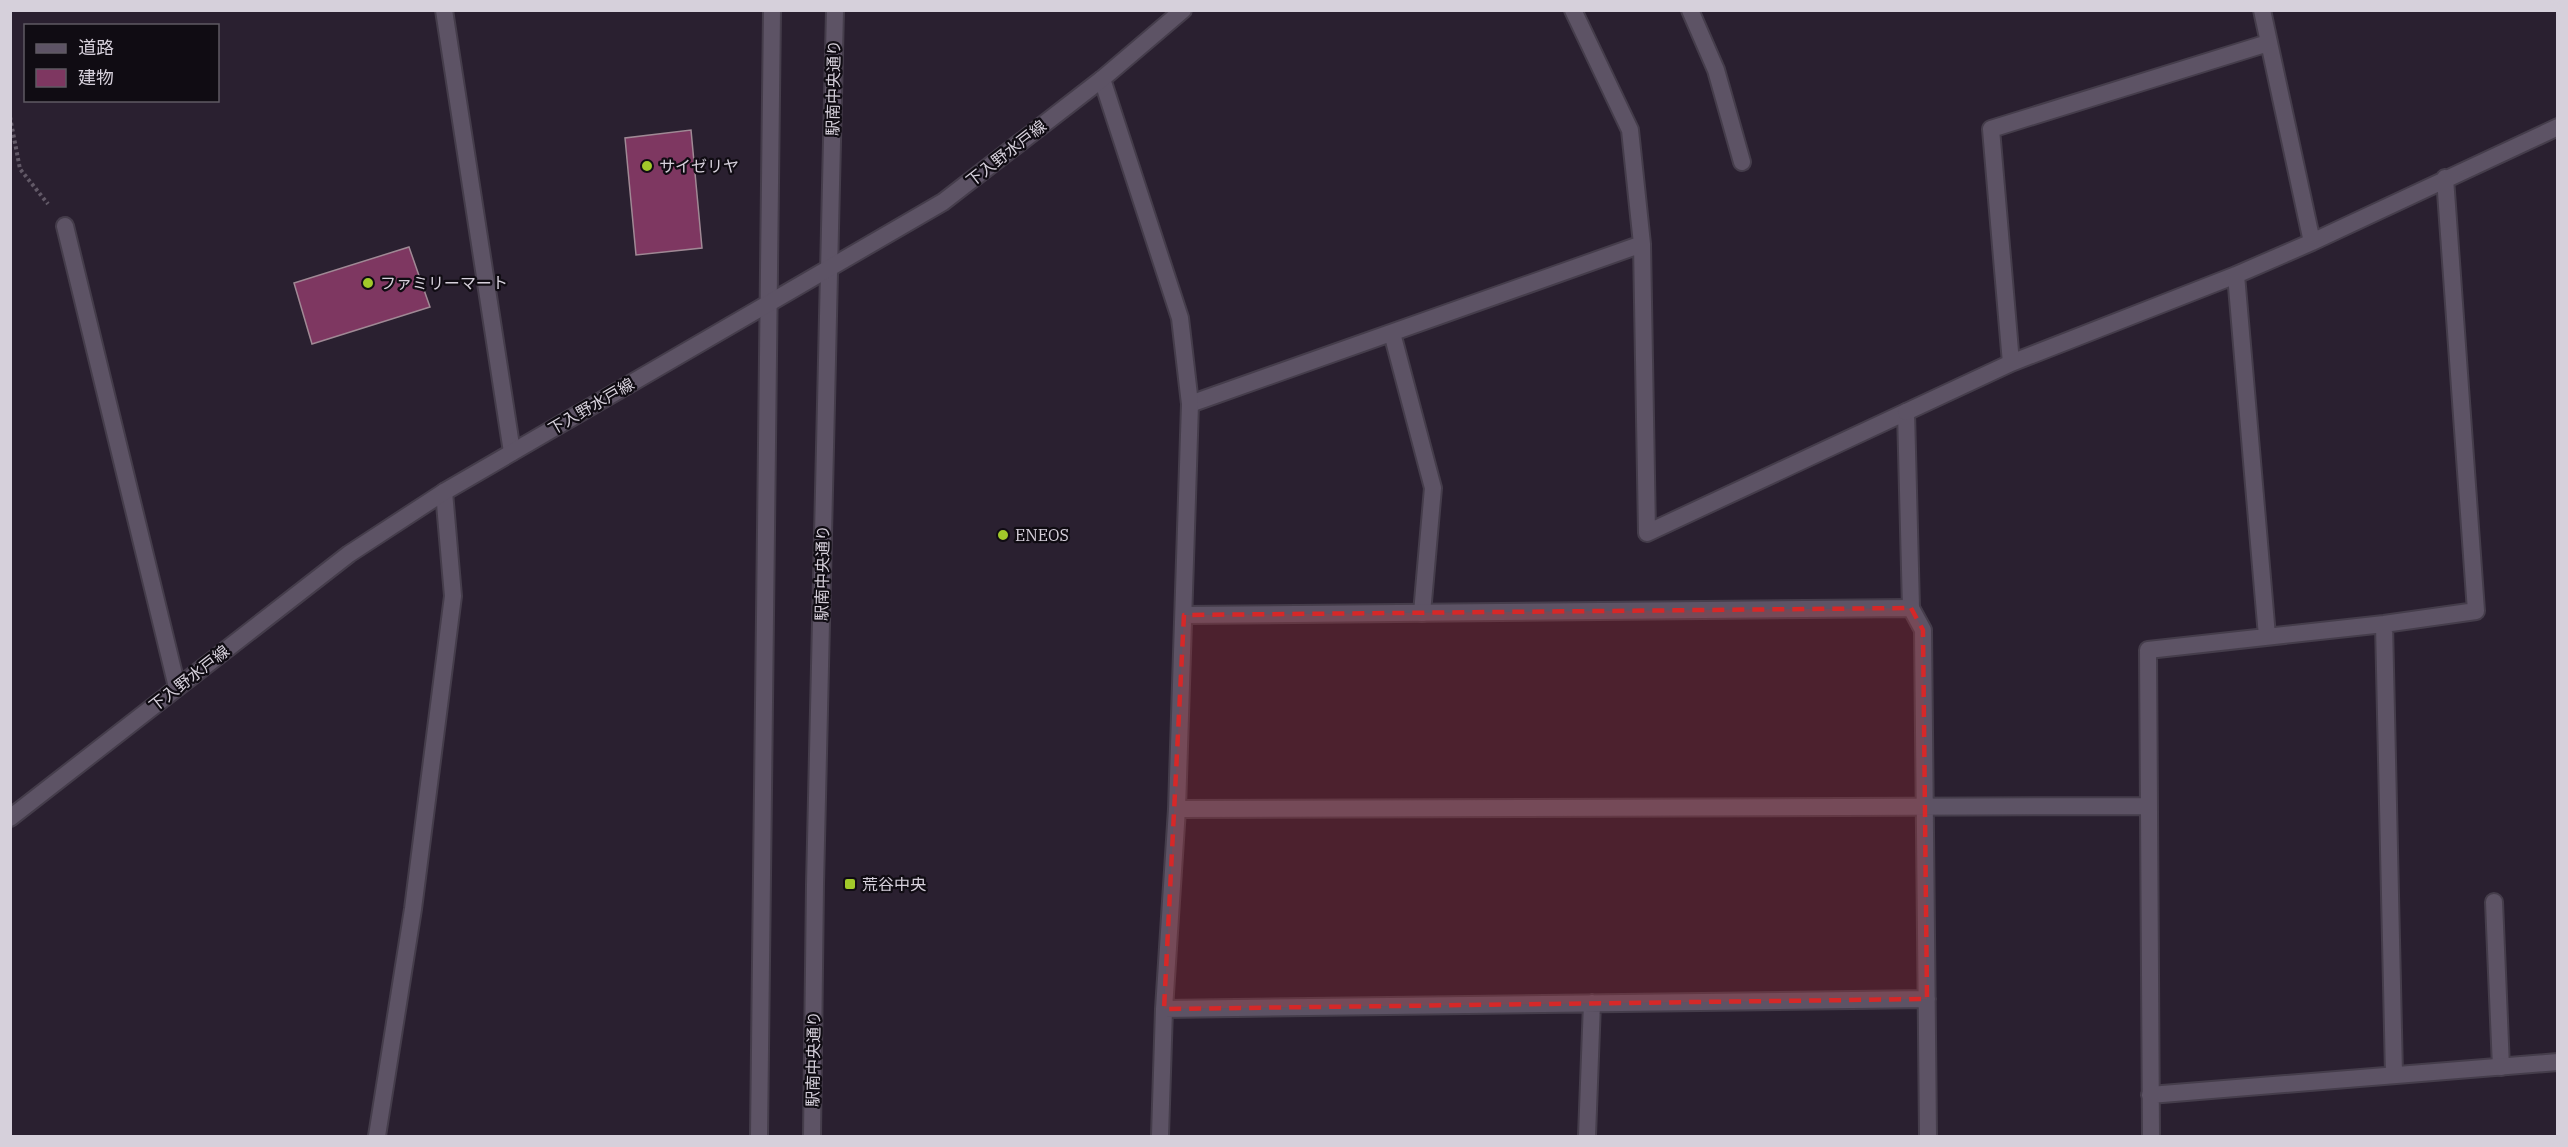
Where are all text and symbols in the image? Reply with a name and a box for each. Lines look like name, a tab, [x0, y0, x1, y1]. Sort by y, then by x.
legend	[24, 24, 219, 102]
text: 道路	[78, 36, 114, 59]
street label: 駅南中央通り	[822, 40, 844, 136]
text: 建物	[78, 66, 114, 89]
street label: 下入野水戸線	[962, 116, 1050, 190]
place label: サイゼリヤ	[659, 156, 739, 176]
marker: サイゼリヤ	[640, 159, 654, 173]
place label: ファミリーマート	[380, 273, 508, 293]
marker: ファミリーマート	[361, 276, 375, 290]
street label: 下入野水戸線	[544, 373, 638, 439]
street label: 駅南中央通り	[811, 525, 833, 621]
place label: ENEOS	[1015, 525, 1069, 545]
marker: ENEOS	[996, 528, 1010, 542]
street label: 下入野水戸線	[145, 641, 233, 715]
place label: 荒谷中央	[862, 874, 926, 894]
marker: 荒谷中央	[843, 877, 857, 891]
street label: 駅南中央通り	[802, 1011, 824, 1107]

